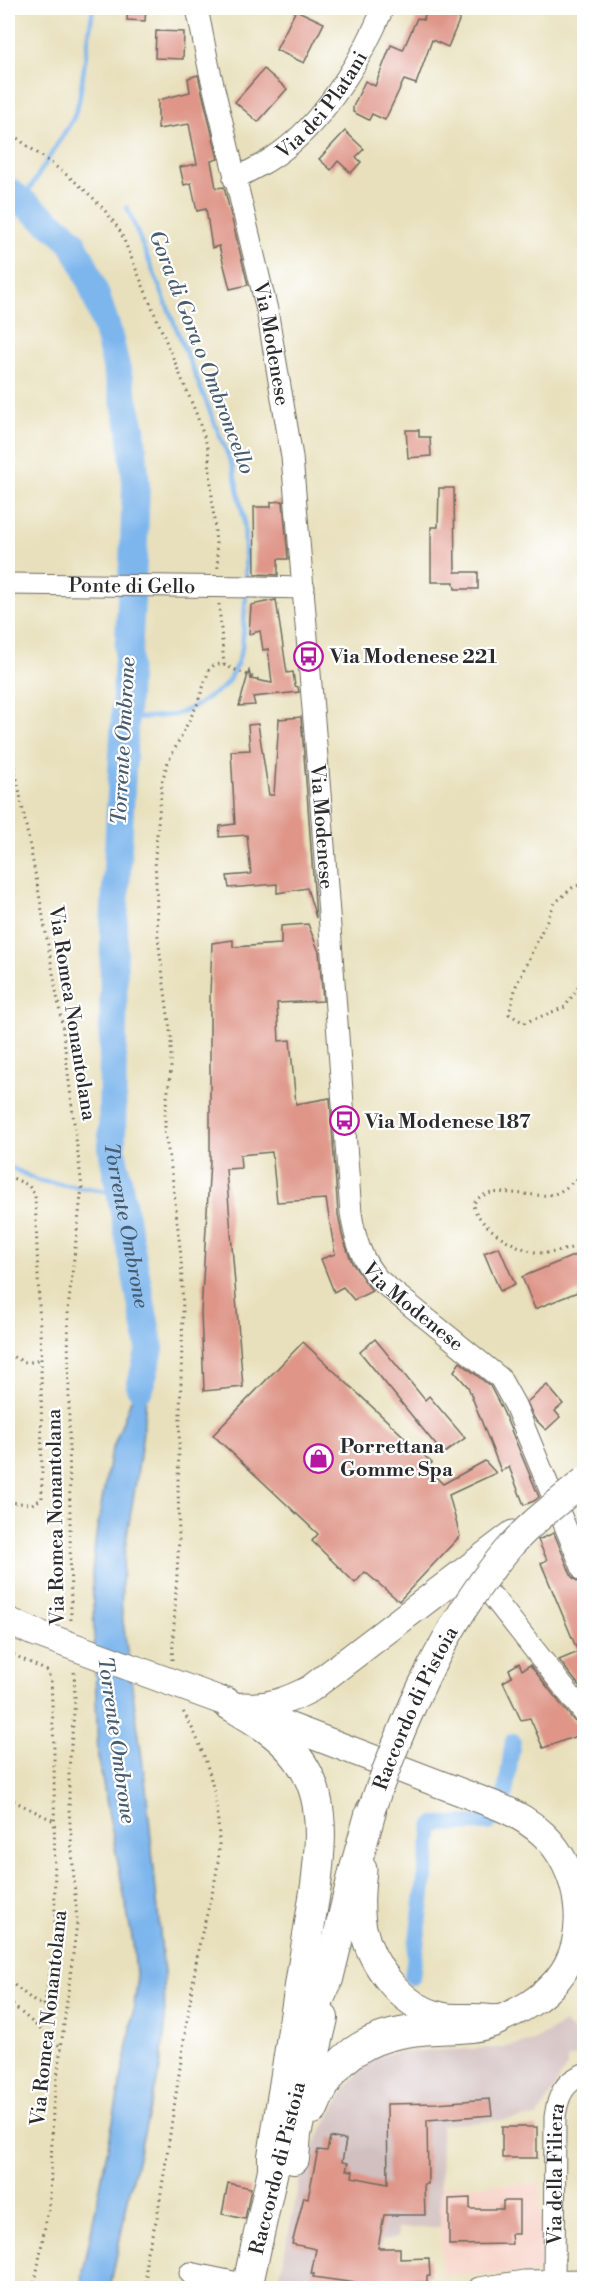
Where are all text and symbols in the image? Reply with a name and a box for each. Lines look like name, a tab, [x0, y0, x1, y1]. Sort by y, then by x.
street label: Via dei Platani	[271, 47, 374, 166]
water label: Gora di Gora o Ombroncello	[142, 227, 260, 478]
street label: Via Modenese	[246, 279, 294, 408]
street label: Ponte di Gello	[68, 574, 195, 600]
bus stop icon: Via Modenese 221	[293, 640, 325, 672]
place label: Via Modenese 221	[329, 645, 497, 670]
water label: Torrente Ombrone	[107, 656, 141, 826]
street label: Via Modenese	[304, 762, 338, 890]
street label: Via Romea Nonantolana	[42, 903, 101, 1123]
bus stop icon: Via Modenese 187	[328, 1105, 360, 1137]
place label: Via Modenese 187	[364, 1110, 531, 1135]
water label: Torrente Ombrone	[98, 1142, 154, 1311]
street label: Via Modenese	[355, 1257, 468, 1357]
street label: Via Romea Nonantolana	[42, 1408, 71, 1627]
place label: Porrettana Gomme Spa	[340, 1435, 453, 1483]
shop icon: Porrettana Gomme Spa	[303, 1442, 335, 1474]
street label: Raccordo di Pistoia	[369, 1622, 465, 1794]
water label: Torrente Ombrone	[91, 1655, 141, 1825]
street label: Via Romea Nonantolana	[26, 1908, 73, 2128]
street label: Raccordo di Pistoia	[245, 2079, 312, 2257]
street label: Via della Filiera	[543, 2100, 571, 2246]

